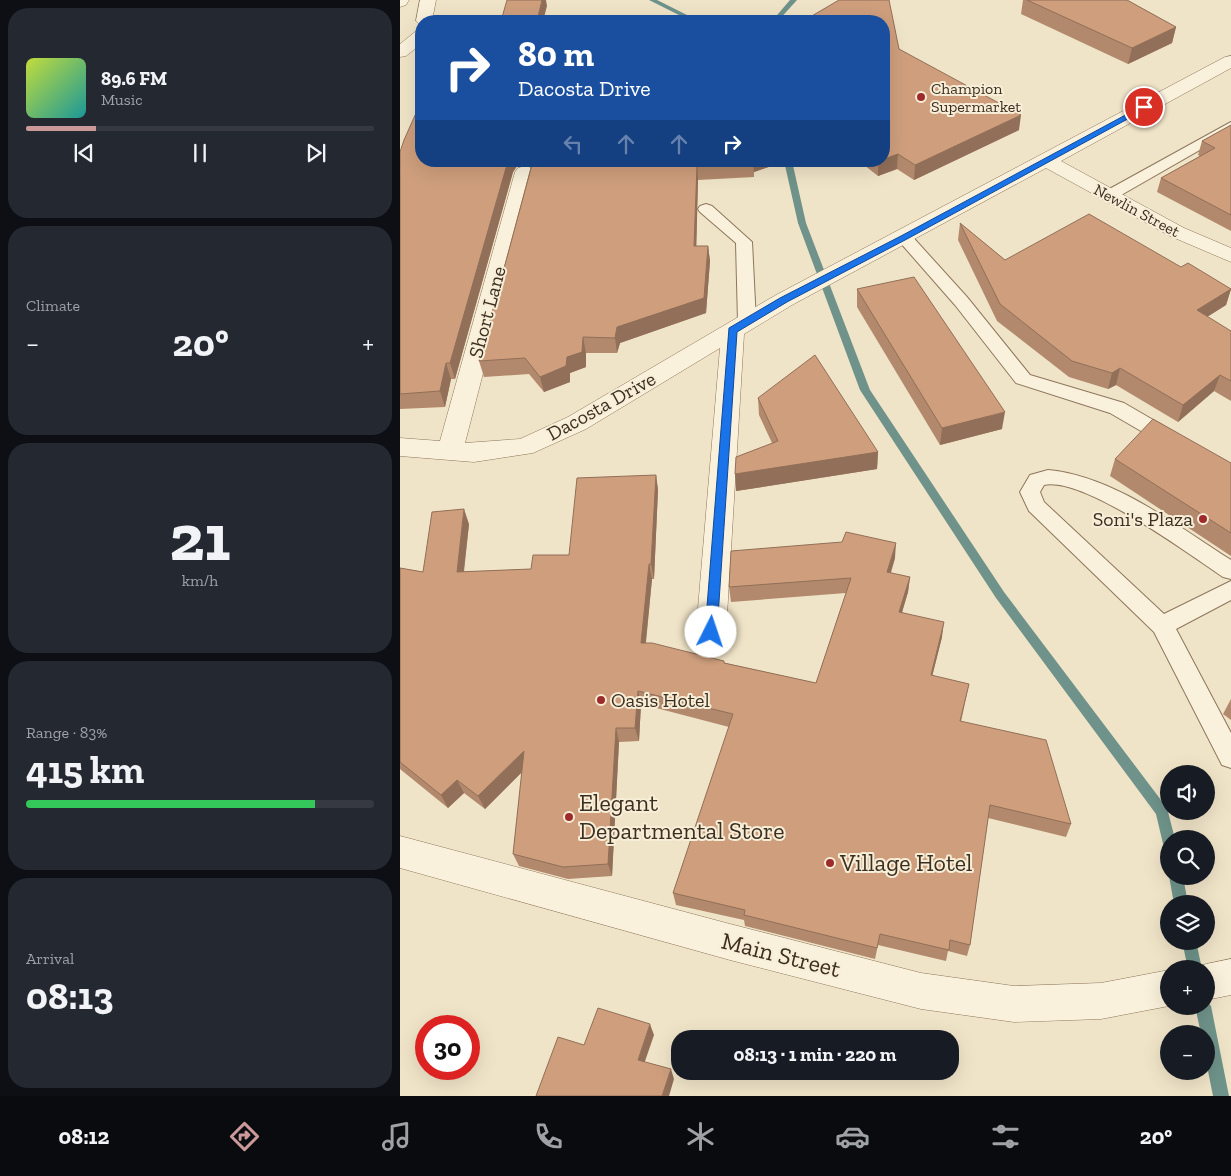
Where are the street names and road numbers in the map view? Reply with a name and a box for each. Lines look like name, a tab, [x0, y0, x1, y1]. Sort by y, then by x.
street label: Newlin Street	[1091, 180, 1183, 241]
street label: Short Lane	[463, 264, 511, 360]
street label: Dacosta Drive	[542, 366, 660, 446]
street label: Main Street	[719, 926, 844, 983]

